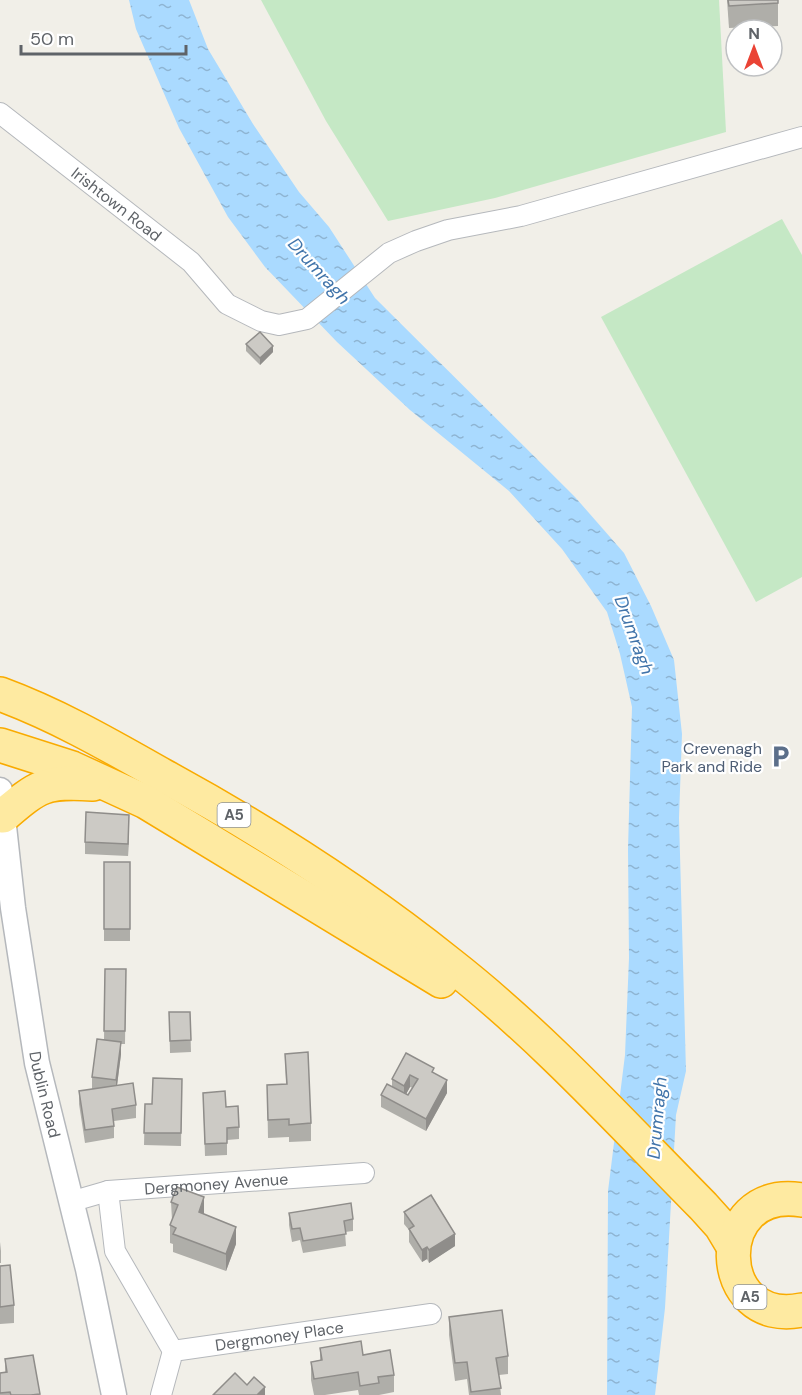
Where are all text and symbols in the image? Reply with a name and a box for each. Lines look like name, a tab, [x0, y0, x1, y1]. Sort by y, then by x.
scale bar	[21, 18, 186, 56]
north arrow	[724, 18, 784, 78]
text: N	[748, 23, 760, 44]
text: 50 m	[30, 27, 74, 51]
street label: Irishtown Road	[67, 163, 166, 246]
water label: Drumragh	[283, 232, 355, 310]
water label: Drumragh	[609, 592, 659, 678]
place label: Crevenagh Park and Ride	[662, 738, 762, 777]
parking icon: Crevenagh Park and Ride	[767, 744, 793, 770]
road number: A5	[218, 803, 250, 827]
street label: Dublin Road	[24, 1050, 65, 1140]
water label: Drumragh	[641, 1076, 673, 1160]
street label: Dergmoney Avenue	[144, 1168, 289, 1199]
road number: A5	[734, 1285, 766, 1309]
street label: Dergmoney Place	[214, 1317, 345, 1356]

